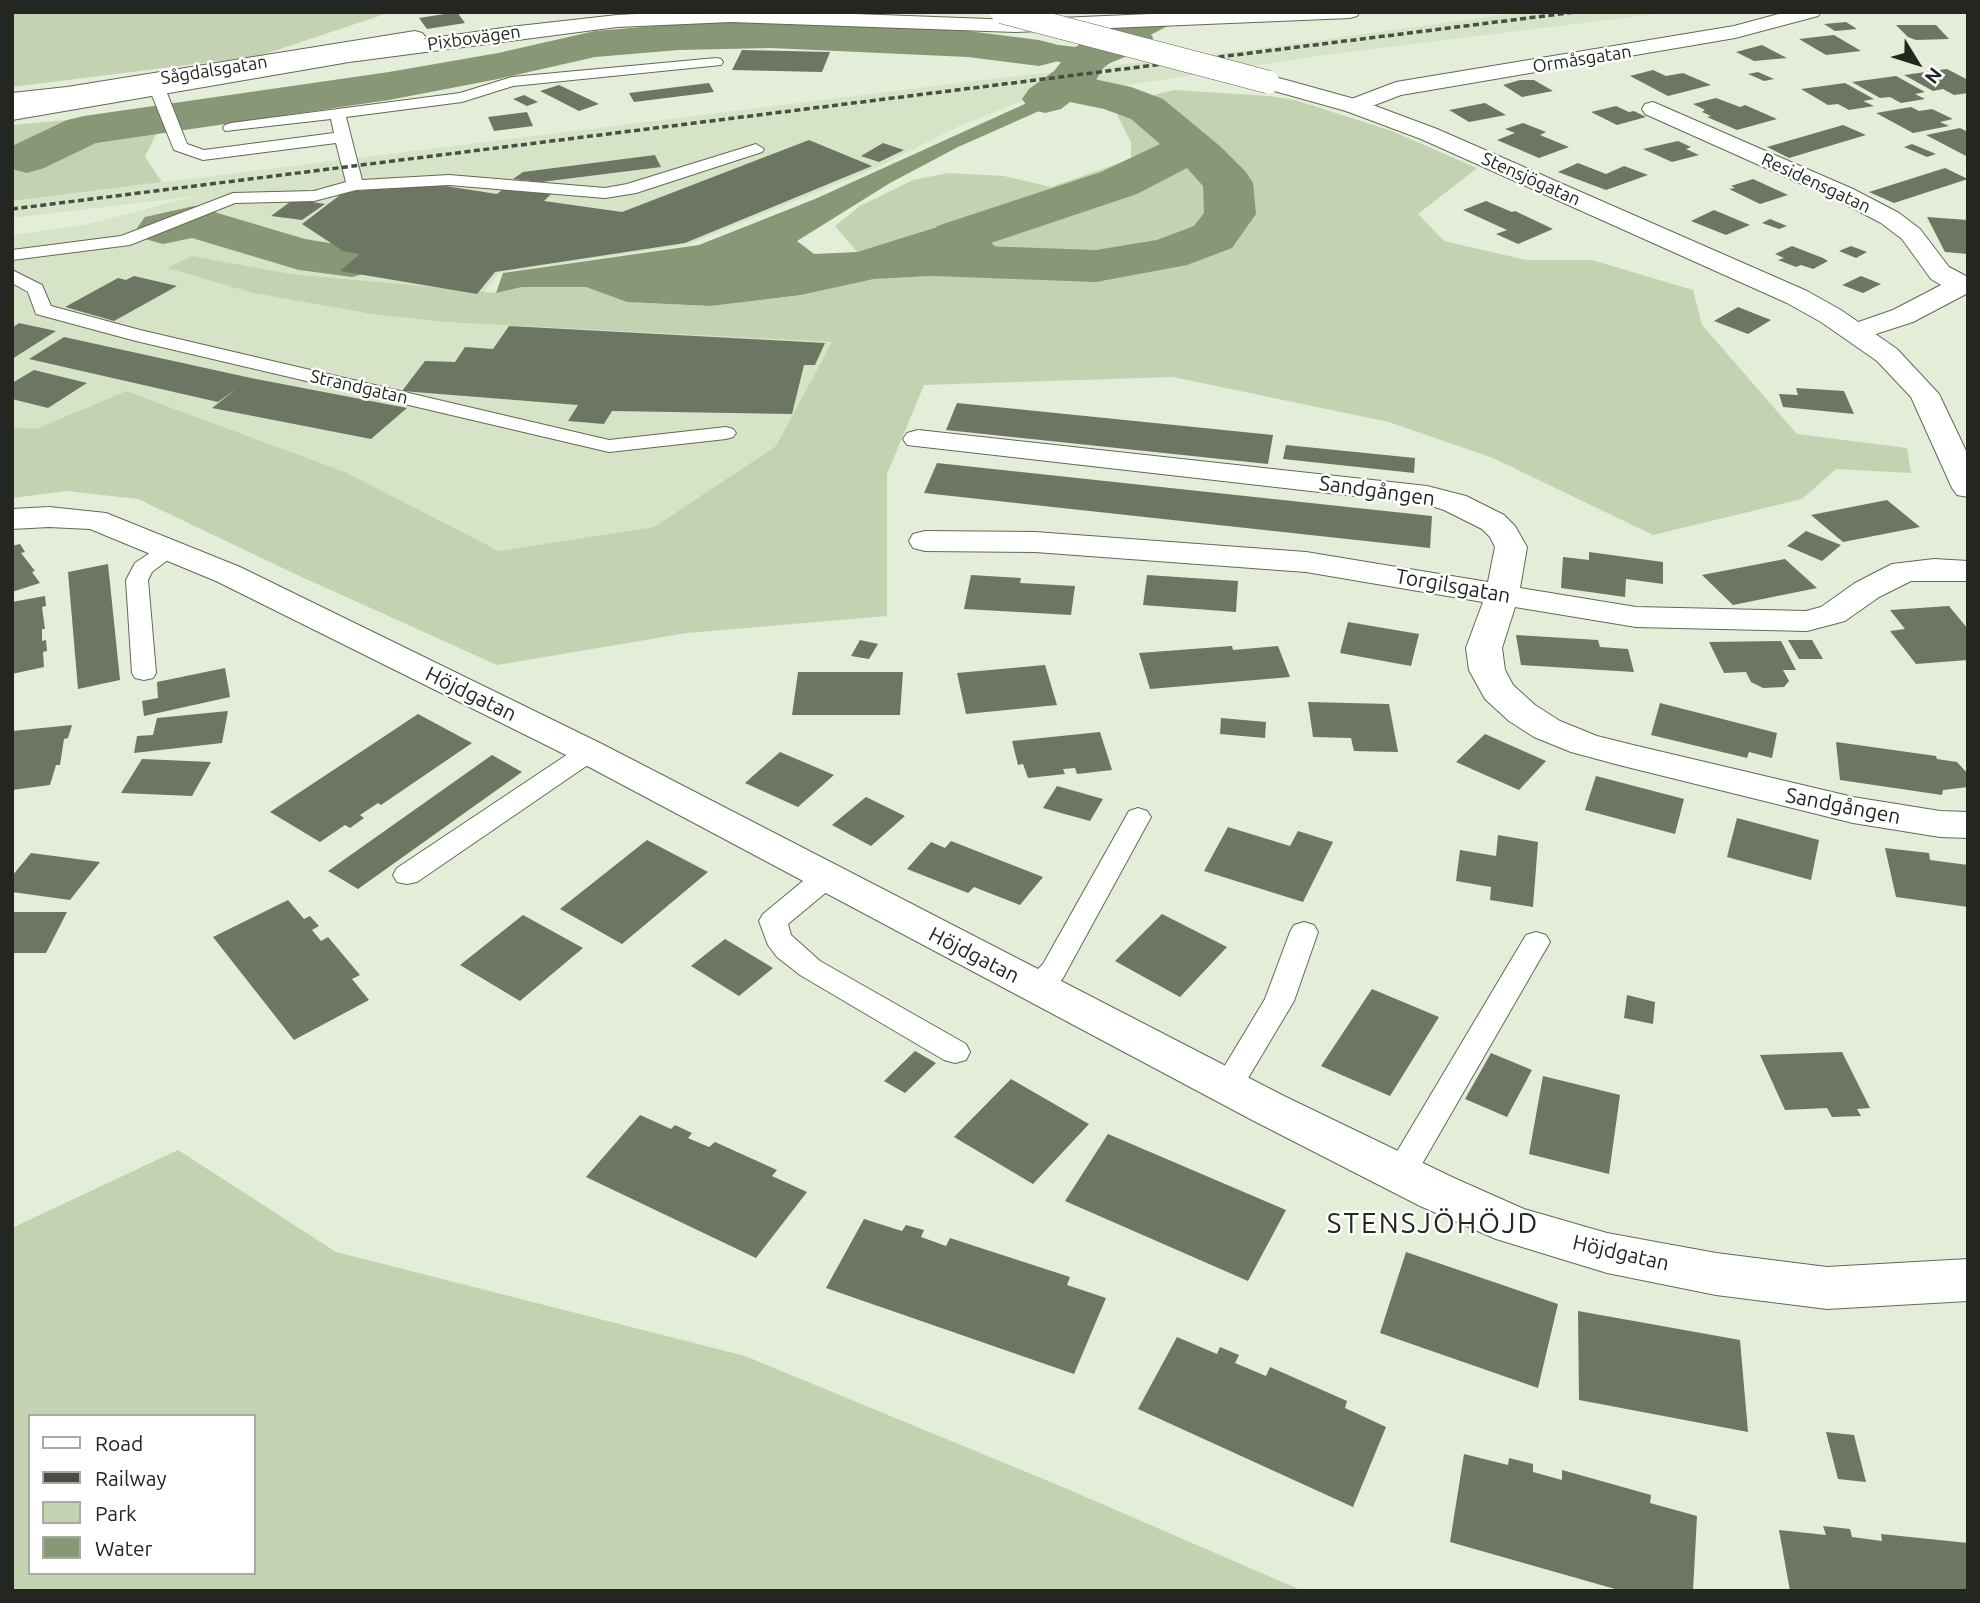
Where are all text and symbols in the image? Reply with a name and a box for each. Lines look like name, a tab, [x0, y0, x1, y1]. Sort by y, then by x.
street label: Pixbovägen	[426, 21, 522, 55]
north arrow	[1882, 28, 1952, 98]
street label: Ormåsgatan	[1531, 41, 1633, 77]
street label: Sågdalsgatan	[159, 51, 269, 89]
text: N	[1921, 64, 1947, 88]
street label: Stensjögatan	[1478, 148, 1584, 210]
street label: Residensgatan	[1758, 148, 1874, 218]
street label: Strandgatan	[308, 365, 410, 409]
street label: Sandgången	[1318, 470, 1436, 512]
street label: Torgilsgatan	[1393, 563, 1513, 609]
street label: Höjdgatan	[421, 661, 521, 727]
street label: Sandgången	[1783, 783, 1903, 829]
street label: Höjdgatan	[925, 921, 1023, 989]
district label: STENSJÖHÖJD	[1328, 1207, 1538, 1241]
street label: Höjdgatan	[1570, 1230, 1672, 1276]
legend	[28, 1414, 256, 1575]
text: Road	[95, 1431, 143, 1455]
text: Railway	[95, 1466, 167, 1490]
text: Park	[95, 1501, 137, 1525]
text: Water	[95, 1536, 153, 1560]

